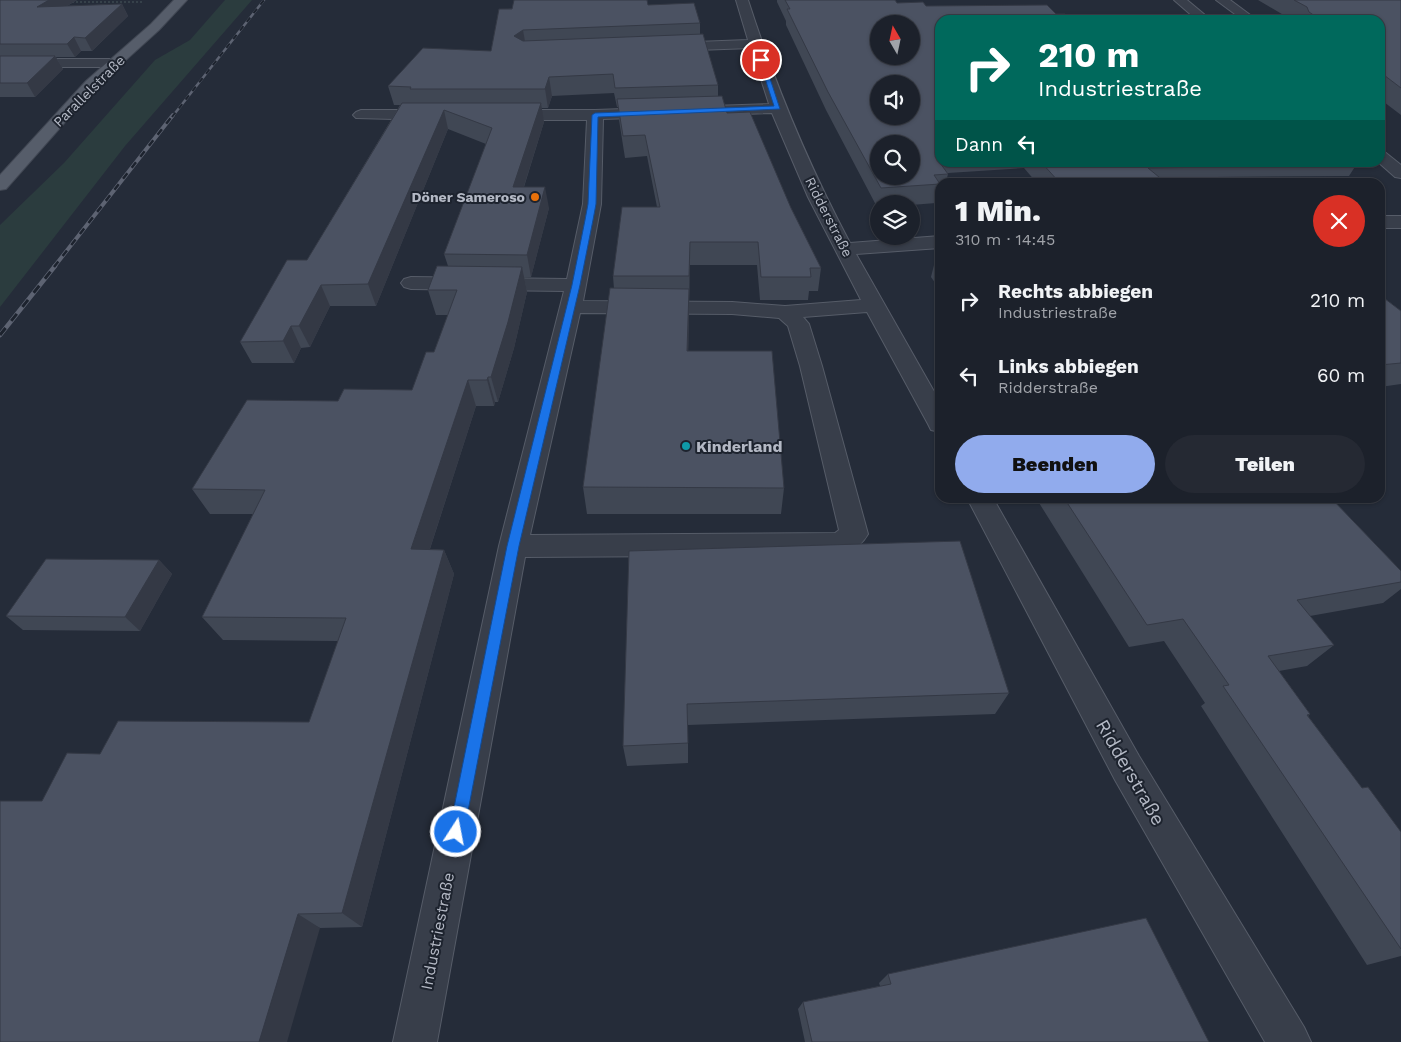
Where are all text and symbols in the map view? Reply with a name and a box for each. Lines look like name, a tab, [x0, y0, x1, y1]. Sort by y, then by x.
north arrow	[870, 15, 920, 65]
map controls	[870, 15, 920, 245]
text: 210 m	[1038, 34, 1139, 76]
icon: right	[955, 35, 1020, 100]
pin	[740, 39, 782, 81]
icon: arrive	[747, 46, 775, 74]
street label: Parallelstraße	[50, 52, 128, 130]
button: sound	[870, 75, 920, 125]
text: Industriestraße	[1038, 76, 1202, 101]
icon: left	[1013, 130, 1041, 158]
text: Dann	[955, 133, 1003, 156]
button: search	[870, 135, 920, 185]
street label: Ridderstraße	[802, 174, 856, 260]
place label: Döner Sameroso	[411, 189, 525, 205]
marker: Döner Sameroso	[529, 191, 541, 203]
text: 1 Min.	[955, 193, 1041, 228]
button: layers	[870, 195, 920, 245]
button: close	[1313, 195, 1365, 247]
text: 310 m · 14:45	[955, 230, 1055, 249]
text: Rechts abbiegen	[998, 280, 1153, 303]
icon: right	[955, 287, 983, 315]
text: 210 m	[1310, 289, 1365, 312]
text: Industriestraße	[998, 303, 1117, 322]
text: Links abbiegen	[998, 355, 1139, 378]
icon: left	[955, 362, 983, 390]
text: 60 m	[1317, 364, 1365, 387]
text: Ridderstraße	[998, 378, 1098, 397]
button: Beenden	[955, 435, 1155, 493]
button: Teilen	[1165, 435, 1365, 493]
place label: Kinderland	[696, 437, 782, 456]
marker: Kinderland	[680, 440, 692, 452]
street label: Ridderstraße	[1091, 715, 1170, 829]
position arrow	[429, 805, 481, 857]
street label: Industriestraße	[417, 871, 458, 991]

